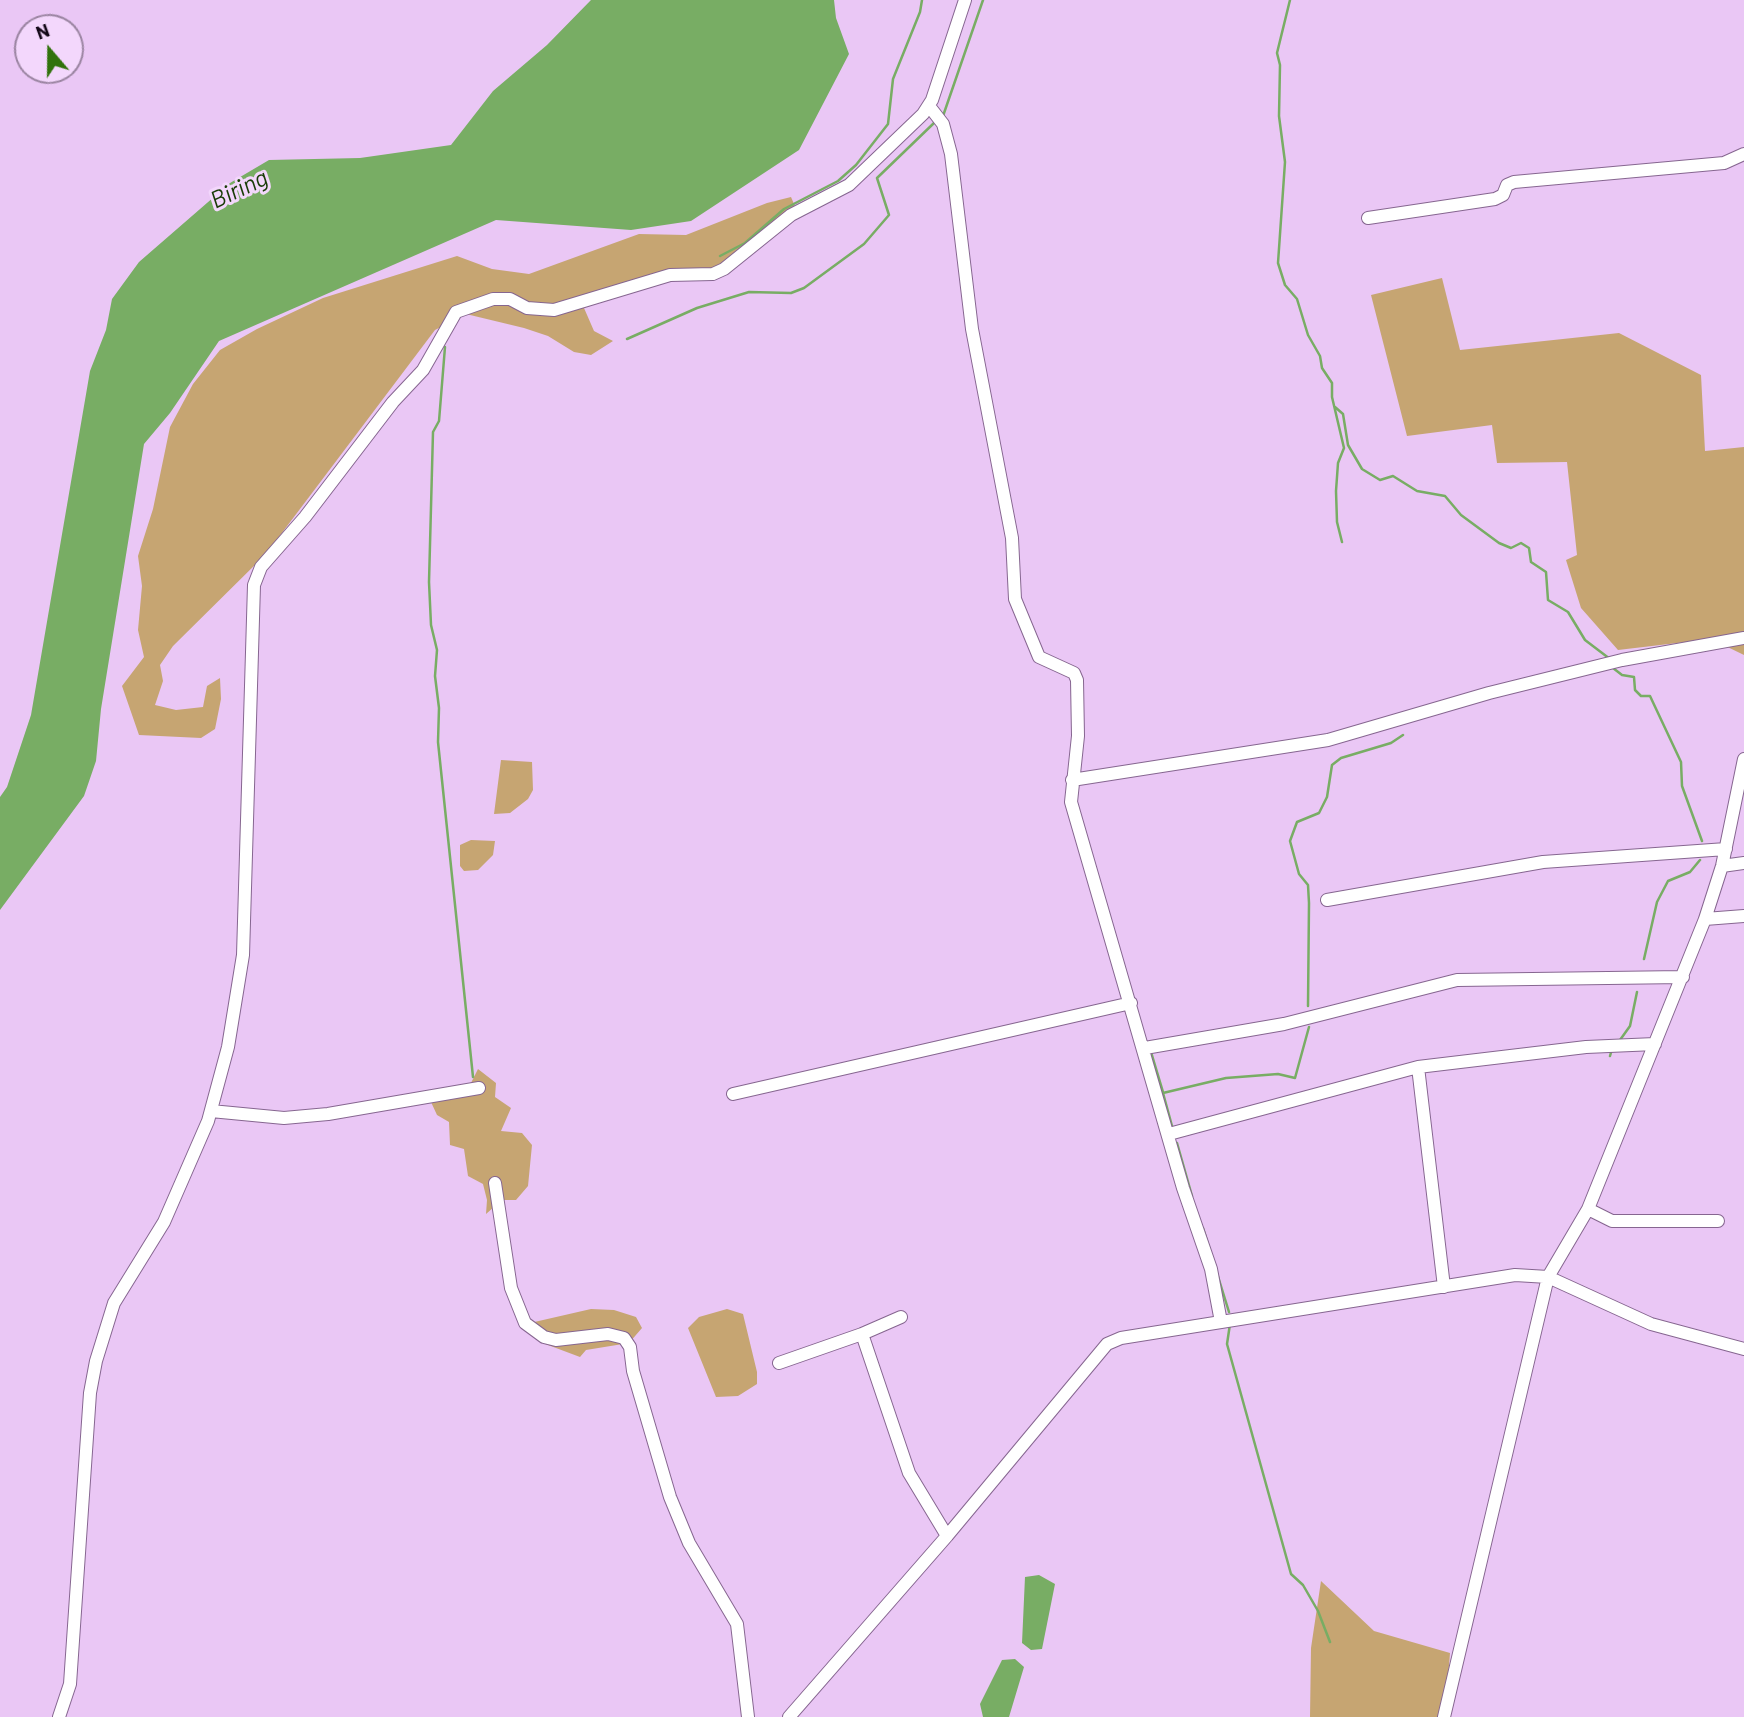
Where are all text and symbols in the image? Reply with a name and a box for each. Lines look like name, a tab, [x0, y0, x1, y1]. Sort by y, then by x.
north arrow	[14, 14, 84, 84]
text: N	[32, 18, 52, 44]
water label: Biring	[206, 163, 272, 215]

